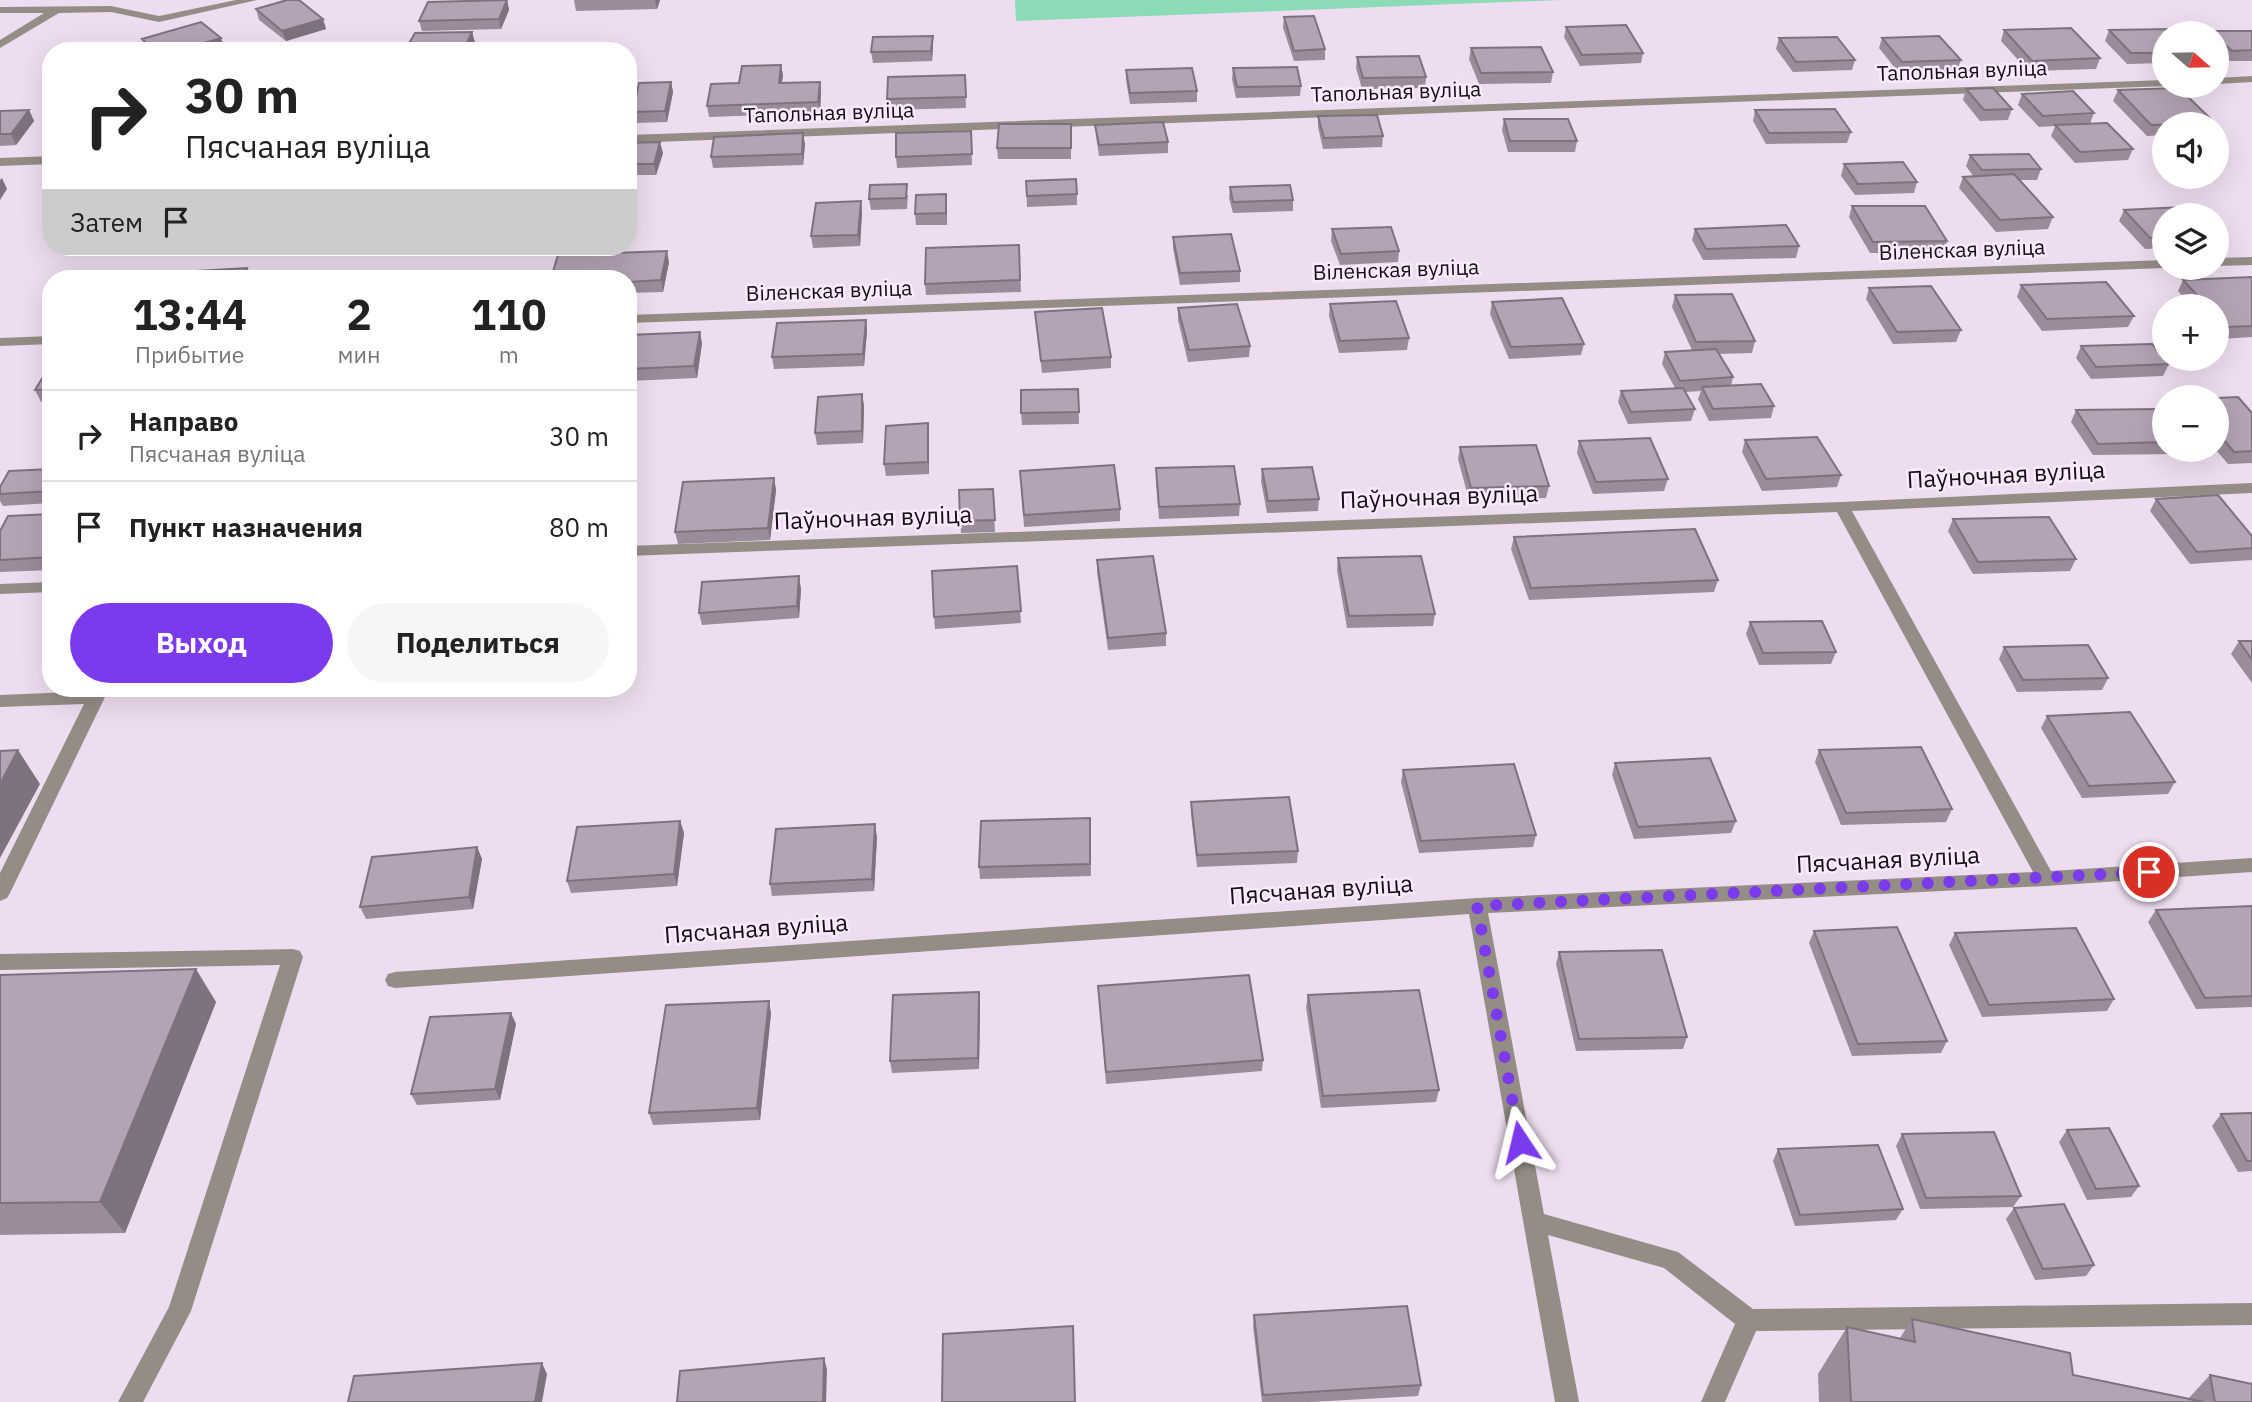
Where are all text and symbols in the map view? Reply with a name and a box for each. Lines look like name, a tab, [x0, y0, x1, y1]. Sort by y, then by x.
north arrow	[2152, 21, 2230, 98]
map controls	[2152, 21, 2229, 462]
street label: Тапольная вуліца	[1876, 53, 2048, 87]
text: 30 m	[185, 63, 299, 126]
icon: right	[70, 70, 161, 161]
street label: Тапольная вуліца	[1310, 74, 1482, 108]
street label: Тапольная вуліца	[743, 95, 915, 129]
button: sound	[2152, 112, 2229, 189]
text: Пясчаная вуліца	[185, 125, 431, 167]
icon: arrive	[157, 203, 195, 241]
button: layers	[2152, 203, 2229, 280]
text: Затем	[70, 205, 143, 239]
street label: Віленская вуліца	[1878, 232, 2046, 266]
street label: Віленская вуліца	[1312, 252, 1480, 286]
street label: Віленская вуліца	[745, 273, 913, 307]
text: 13:44	[132, 287, 247, 342]
text: 2	[346, 287, 372, 342]
text: 110	[471, 287, 547, 342]
button: +	[2152, 294, 2229, 371]
text: Прибытие	[135, 339, 244, 369]
text: мин	[337, 339, 381, 369]
text: m	[499, 339, 519, 369]
button: −	[2152, 385, 2229, 462]
text: Направо	[129, 404, 238, 438]
icon: right	[70, 417, 108, 455]
text: 30 m	[549, 419, 609, 453]
text: Пясчаная вуліца	[129, 438, 306, 468]
street label: Паўночная вуліца	[1906, 453, 2106, 495]
street label: Паўночная вуліца	[1339, 477, 1539, 515]
street label: Паўночная вуліца	[773, 498, 973, 536]
icon: arrive	[70, 508, 108, 546]
text: Пункт назначения	[129, 510, 363, 544]
text: 80 m	[549, 510, 609, 544]
button: Выход	[70, 603, 333, 683]
button: Поделиться	[347, 603, 609, 683]
street label: Пясчаная вуліца	[1795, 838, 1981, 880]
pin	[2119, 842, 2179, 902]
icon: arrive	[2130, 853, 2168, 891]
street label: Пясчаная вуліца	[1228, 867, 1414, 911]
street label: Пясчаная вуліца	[663, 906, 849, 950]
position arrow	[1483, 1105, 1557, 1179]

